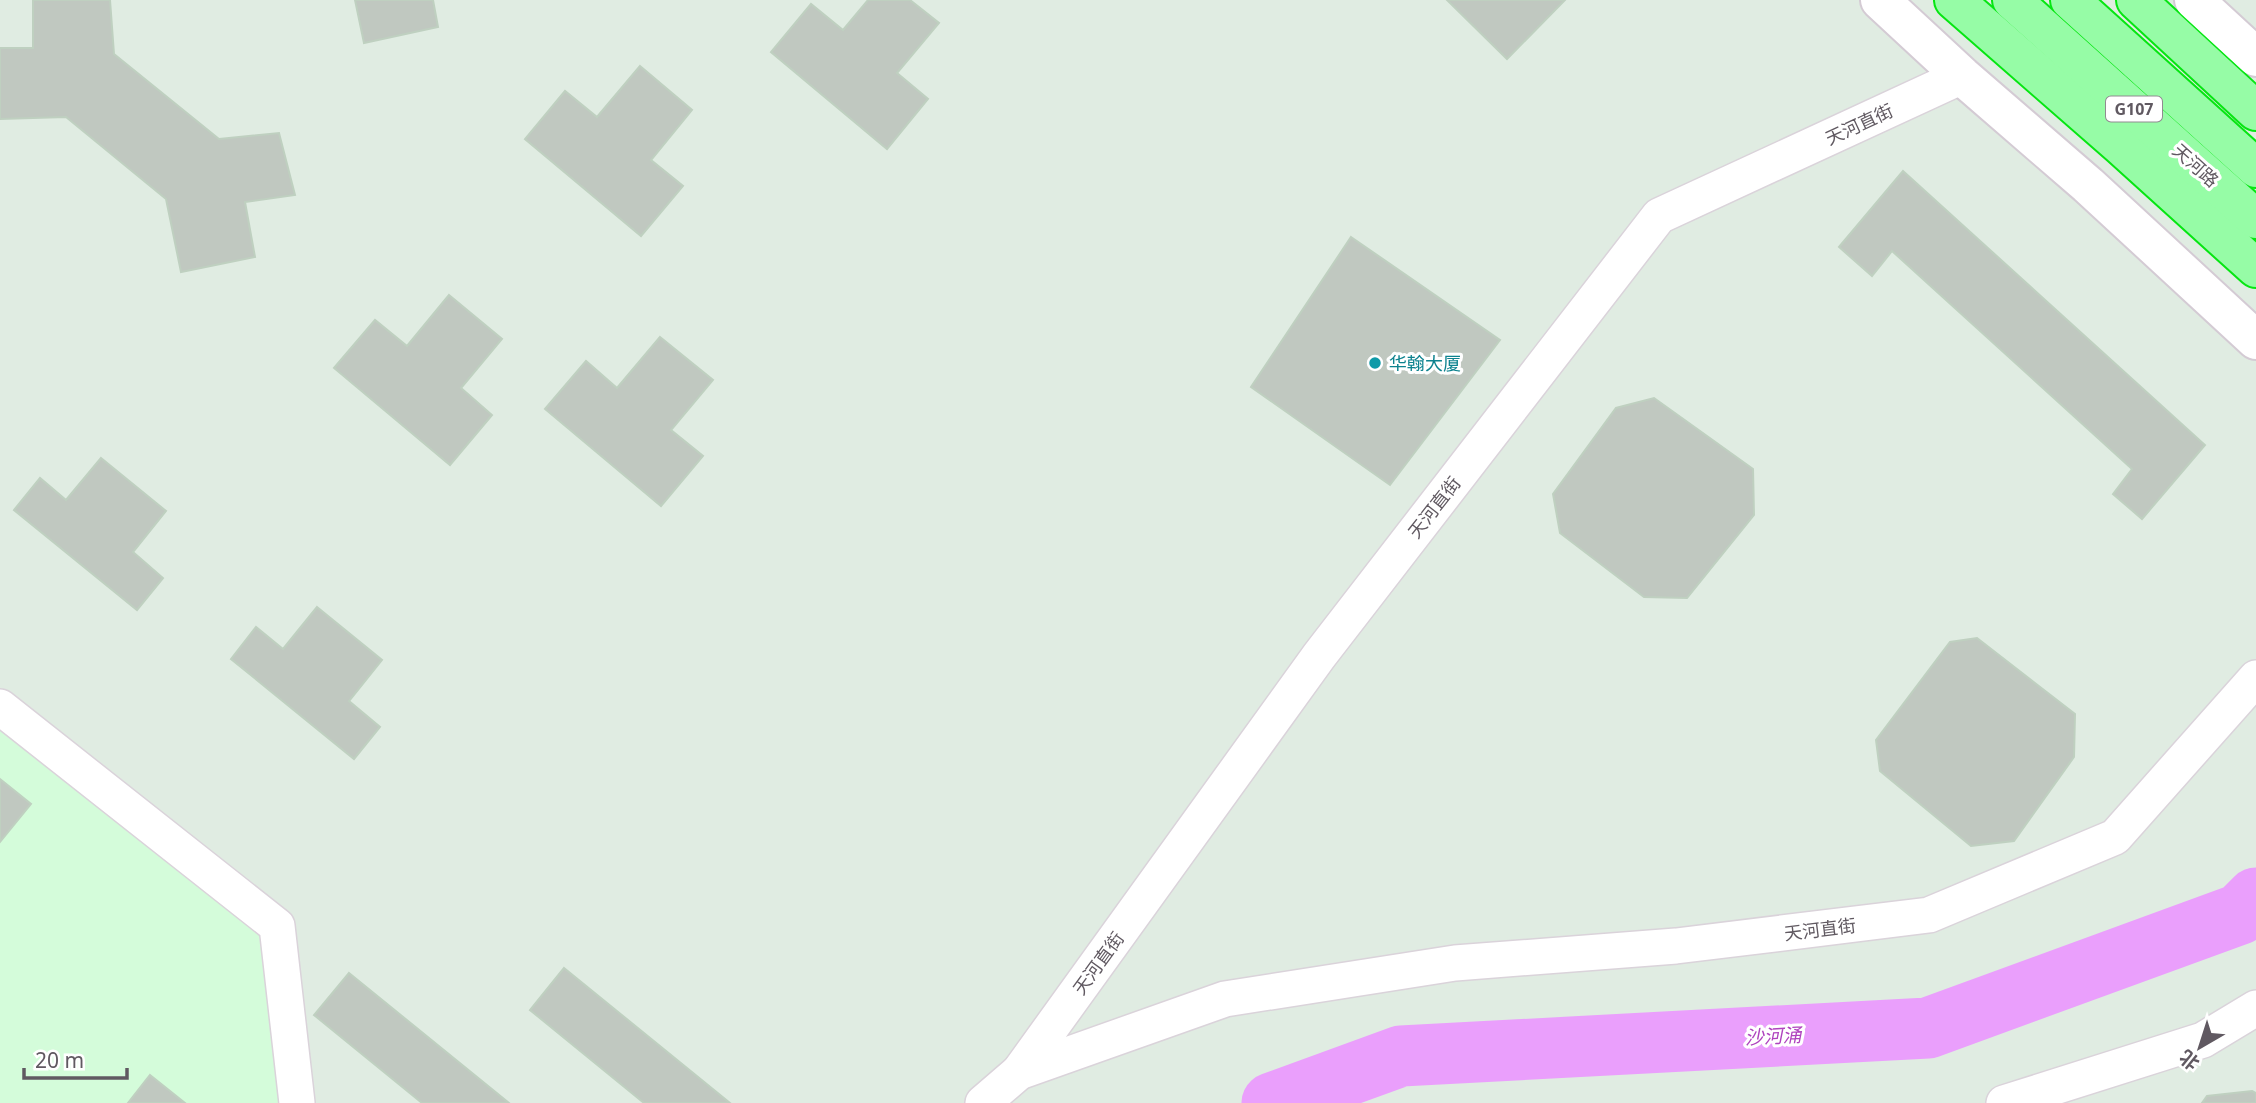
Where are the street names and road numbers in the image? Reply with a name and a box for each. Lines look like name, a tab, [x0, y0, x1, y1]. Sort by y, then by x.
road number: G107	[2106, 96, 2162, 122]
street label: 天河直街	[1821, 98, 1897, 150]
street label: 天河路	[2168, 138, 2224, 192]
street label: 天河直街	[1402, 471, 1466, 543]
street label: 天河直街	[1783, 913, 1857, 945]
street label: 天河直街	[1067, 927, 1129, 999]

